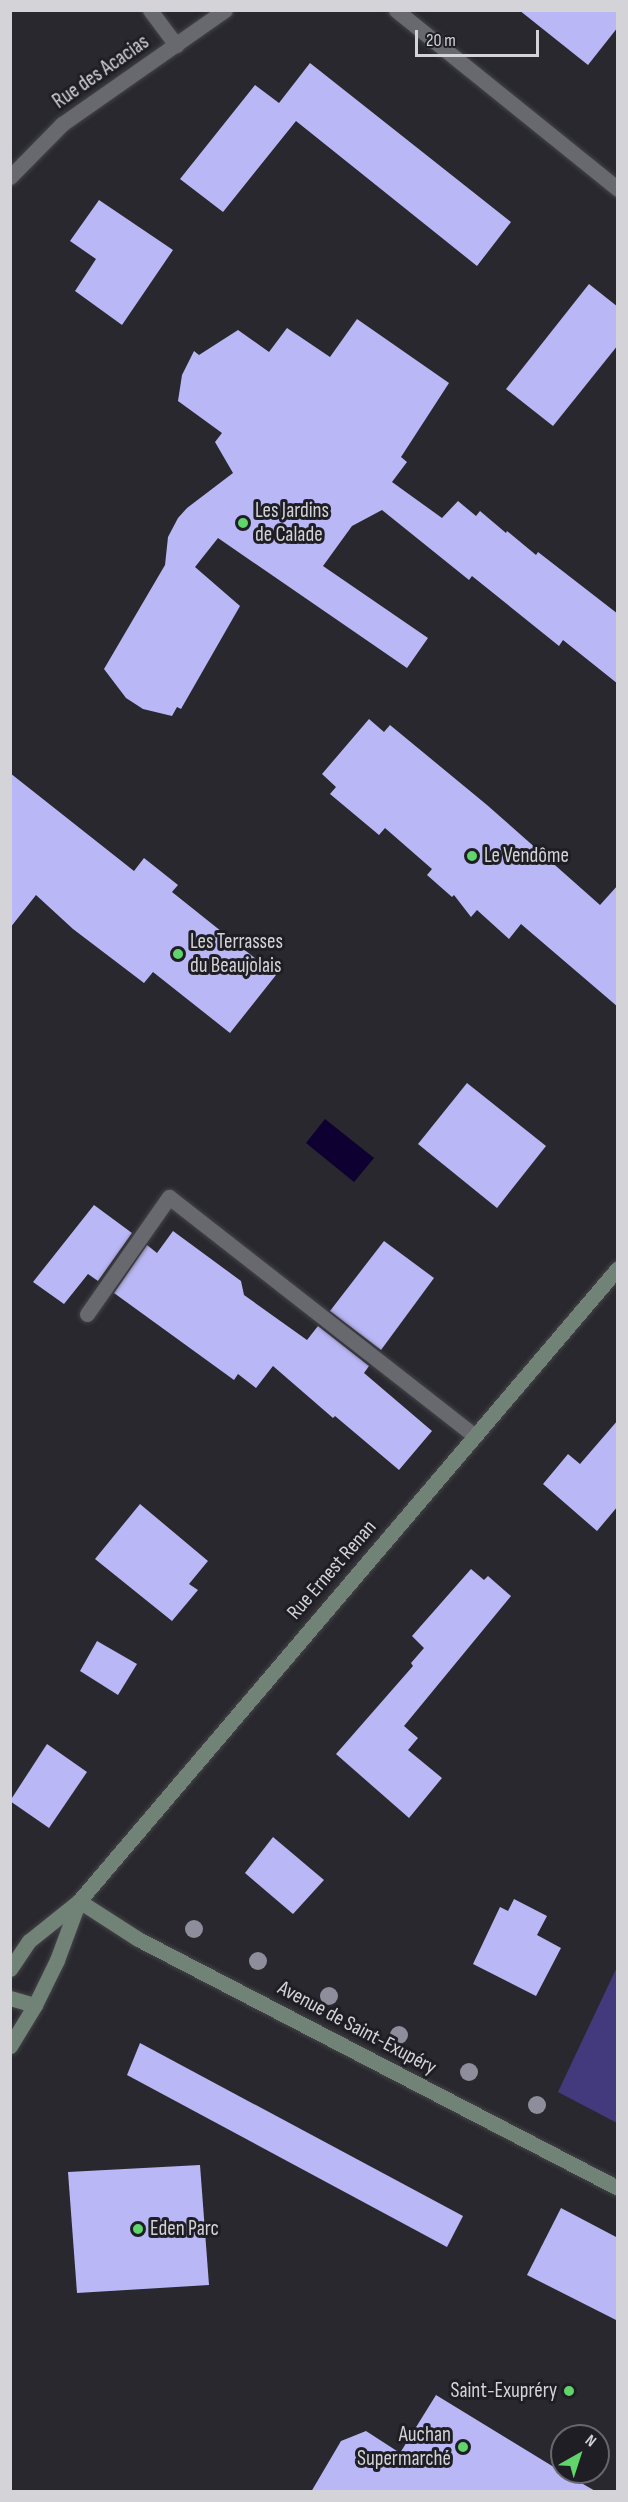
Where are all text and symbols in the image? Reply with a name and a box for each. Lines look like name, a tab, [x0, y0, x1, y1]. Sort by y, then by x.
scale bar	[418, 18, 542, 56]
street label: Rue des Acacias	[48, 30, 154, 114]
text: 20 m	[426, 30, 456, 51]
place label: Les Jardins de Calade	[255, 498, 329, 548]
marker: Les Jardins de Calade	[236, 516, 250, 530]
place label: Le Vendôme	[484, 843, 569, 869]
marker: Le Vendôme	[465, 849, 479, 863]
place label: Les Terrasses du Beaujolais	[190, 929, 283, 979]
marker: Les Terrasses du Beaujolais	[171, 947, 185, 961]
street label: Rue Ernest Renan	[282, 1515, 382, 1625]
street label: Avenue de Saint-Exupéry	[273, 1976, 441, 2080]
place label: Eden Parc	[150, 2216, 219, 2242]
marker: Eden Parc	[131, 2222, 145, 2236]
place label: Saint-Exupréry	[450, 2378, 557, 2404]
marker: Saint-Exupréry	[562, 2384, 576, 2398]
place label: Auchan Supermarché	[357, 2422, 451, 2472]
north arrow	[550, 2424, 610, 2484]
text: N	[581, 2431, 600, 2451]
marker: Auchan Supermarché	[456, 2440, 470, 2454]

